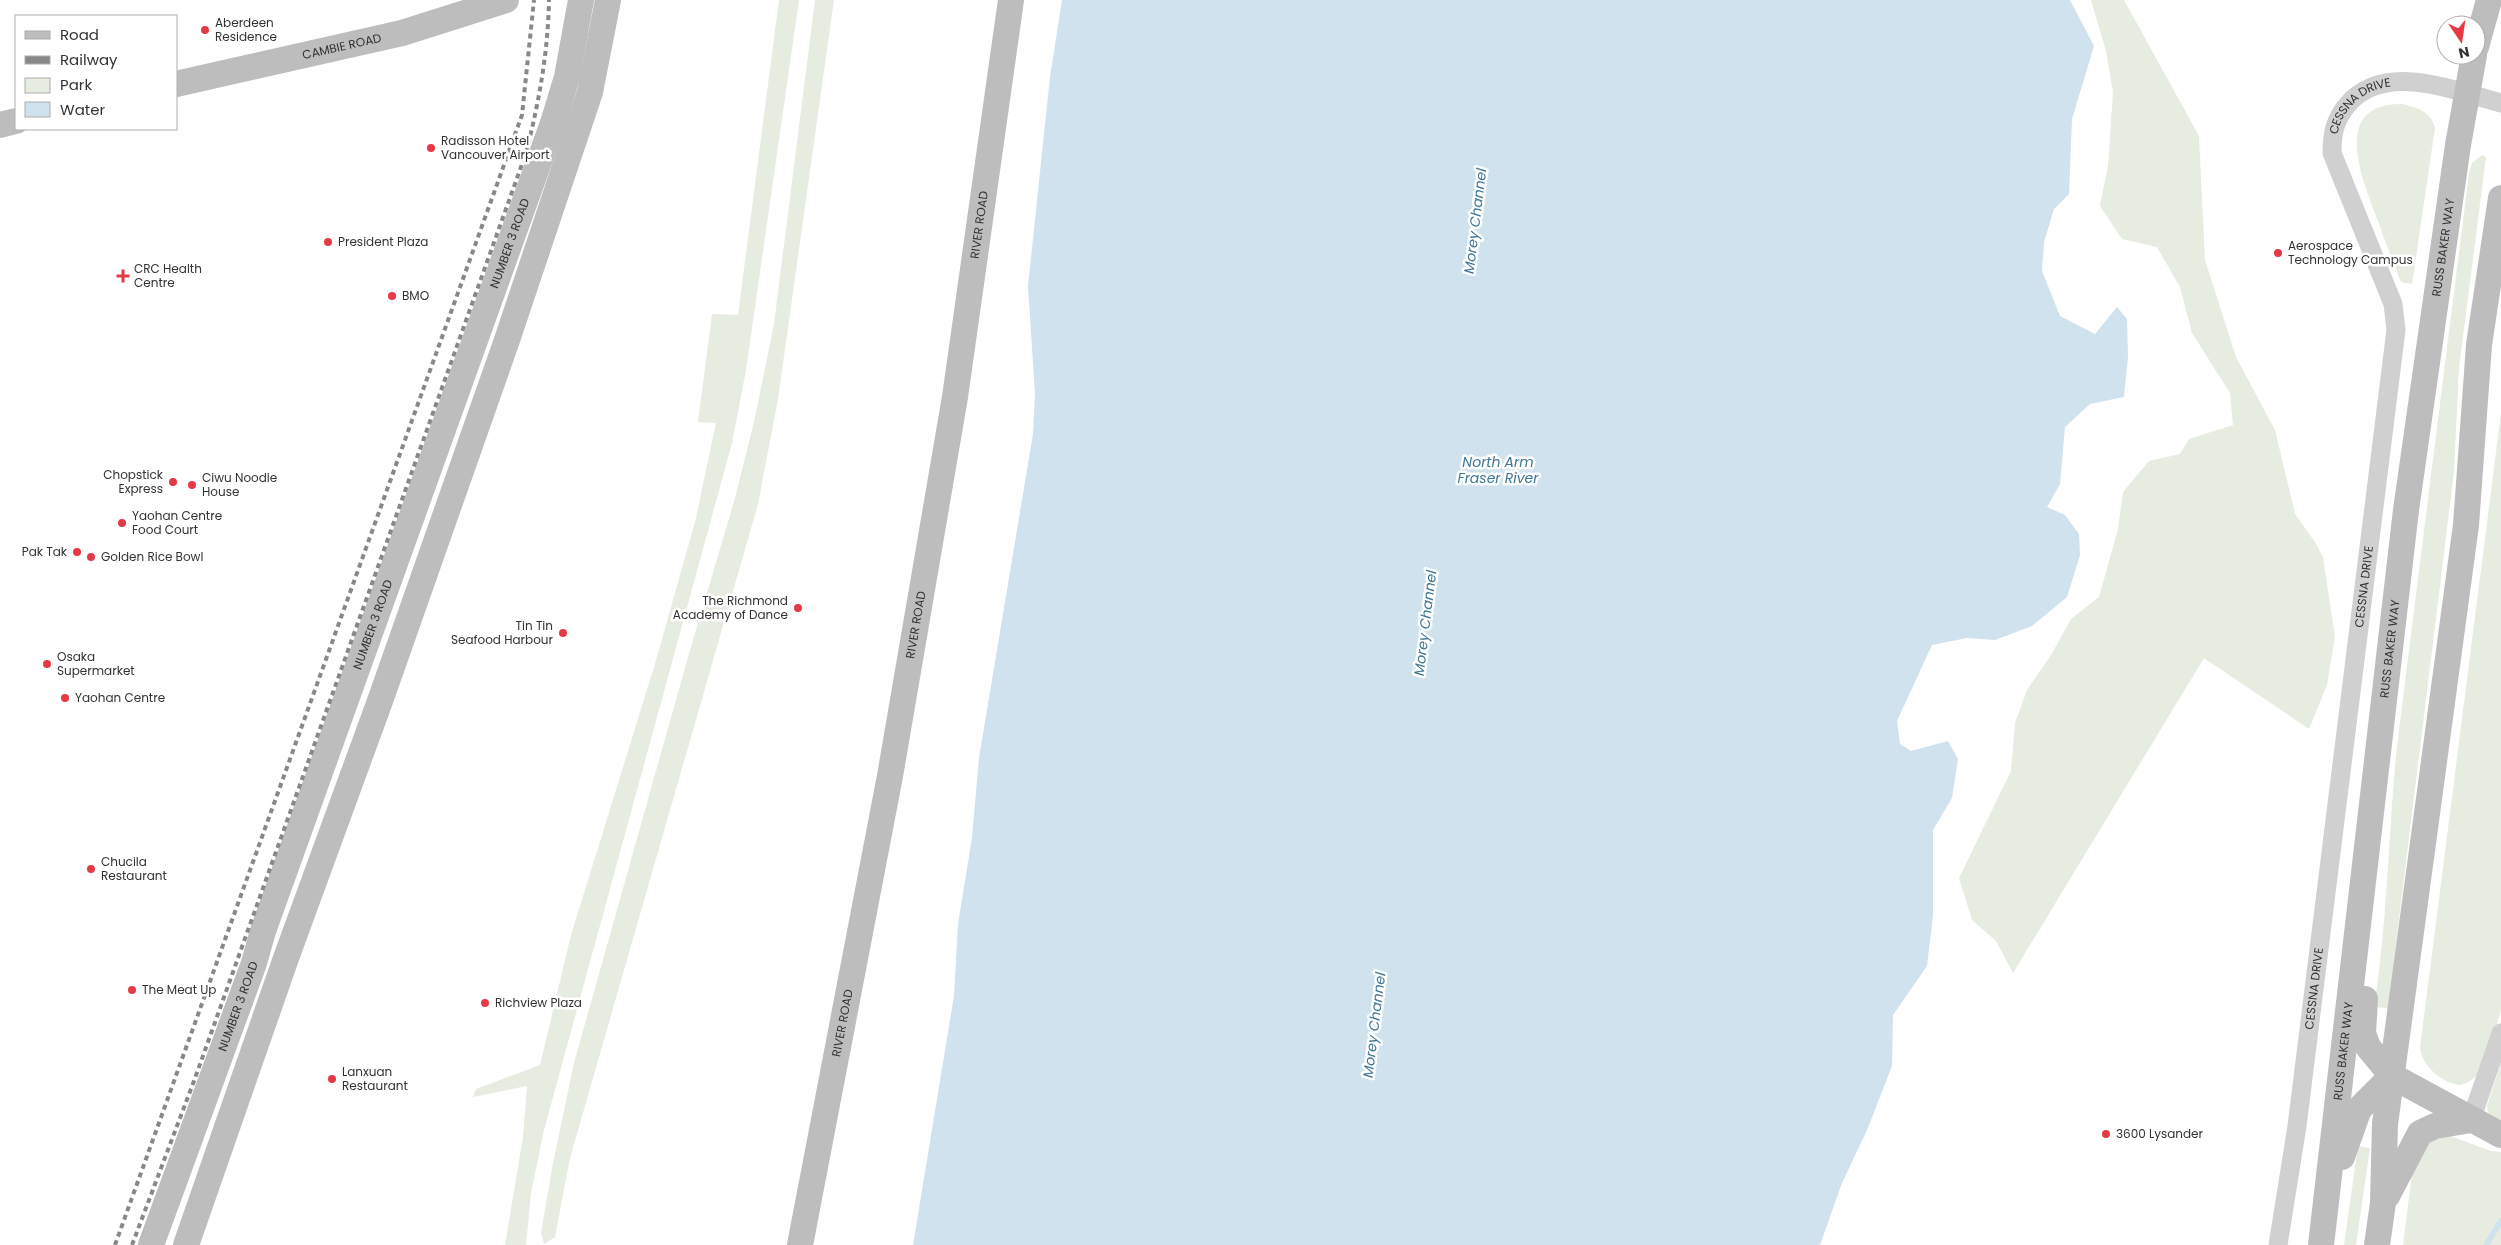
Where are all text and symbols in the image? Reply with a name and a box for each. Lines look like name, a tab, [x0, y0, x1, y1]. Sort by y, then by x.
place label: Aberdeen Residence	[215, 14, 277, 45]
legend	[15, 15, 178, 130]
north arrow	[2436, 15, 2486, 65]
text: Road	[60, 24, 99, 45]
marker: Aberdeen Residence	[199, 24, 211, 36]
street label: CAMBIE ROAD	[300, 29, 383, 63]
text: N	[2457, 42, 2471, 64]
text: Railway	[60, 49, 118, 70]
street label: CESSNA DRIVE	[2325, 73, 2392, 136]
text: Park	[60, 74, 92, 95]
text: Water	[60, 99, 106, 120]
place label: Radisson Hotel Vancouver Airport	[441, 132, 550, 163]
marker: Radisson Hotel Vancouver Airport	[425, 142, 437, 154]
water label: Morey Channel	[1459, 167, 1491, 275]
street label: RIVER ROAD	[966, 190, 992, 260]
street label: NUMBER 3 ROAD	[485, 196, 533, 291]
street label: RUSS BAKER WAY	[2428, 197, 2458, 298]
place label: President Plaza	[338, 233, 428, 250]
marker: President Plaza	[322, 236, 334, 248]
place label: Aerospace Technology Campus	[2288, 237, 2413, 268]
marker: Aerospace Technology Campus	[2272, 247, 2284, 259]
place label: CRC Health Centre	[134, 260, 202, 291]
marker: CRC Health Centre	[116, 269, 130, 283]
place label: BMO	[402, 287, 429, 304]
marker: BMO	[386, 290, 398, 302]
water label: North Arm Fraser River	[1458, 452, 1539, 488]
place label: Chopstick Express	[103, 466, 164, 497]
place label: Ciwu Noodle House	[202, 469, 277, 500]
marker: Chopstick Express	[167, 476, 179, 488]
marker: Ciwu Noodle House	[186, 479, 198, 491]
place label: Yaohan Centre Food Court	[132, 507, 222, 538]
marker: Yaohan Centre Food Court	[116, 517, 128, 529]
place label: Pak Tak	[22, 543, 68, 560]
street label: CESSNA DRIVE	[2350, 545, 2377, 628]
marker: Pak Tak	[71, 546, 83, 558]
place label: Golden Rice Bowl	[101, 548, 203, 565]
marker: Golden Rice Bowl	[85, 551, 97, 563]
water label: Morey Channel	[1409, 569, 1441, 677]
street label: NUMBER 3 ROAD	[349, 577, 396, 672]
street label: RIVER ROAD	[901, 590, 930, 660]
place label: The Richmond Academy of Dance	[673, 592, 788, 623]
street label: RUSS BAKER WAY	[2375, 599, 2404, 699]
marker: The Richmond Academy of Dance	[792, 602, 804, 614]
place label: Tin Tin Seafood Harbour	[451, 617, 554, 648]
marker: Tin Tin Seafood Harbour	[557, 627, 569, 639]
place label: Osaka Supermarket	[57, 648, 135, 679]
marker: Osaka Supermarket	[41, 658, 53, 670]
place label: Yaohan Centre	[75, 689, 165, 706]
marker: Yaohan Centre	[59, 692, 71, 704]
place label: Chucila Restaurant	[101, 853, 167, 884]
marker: Chucila Restaurant	[85, 863, 97, 875]
street label: CESSNA DRIVE	[2300, 947, 2327, 1030]
street label: NUMBER 3 ROAD	[213, 959, 262, 1054]
water label: Morey Channel	[1358, 971, 1390, 1079]
place label: The Meat Up	[142, 981, 217, 998]
marker: The Meat Up	[126, 984, 138, 996]
street label: RIVER ROAD	[827, 988, 857, 1058]
place label: Richview Plaza	[495, 994, 582, 1011]
marker: Richview Plaza	[479, 997, 491, 1009]
street label: RUSS BAKER WAY	[2329, 1001, 2357, 1101]
place label: Lanxuan Restaurant	[342, 1063, 408, 1094]
marker: Lanxuan Restaurant	[326, 1073, 338, 1085]
place label: 3600 Lysander	[2116, 1125, 2204, 1142]
marker: 3600 Lysander	[2100, 1128, 2112, 1140]

